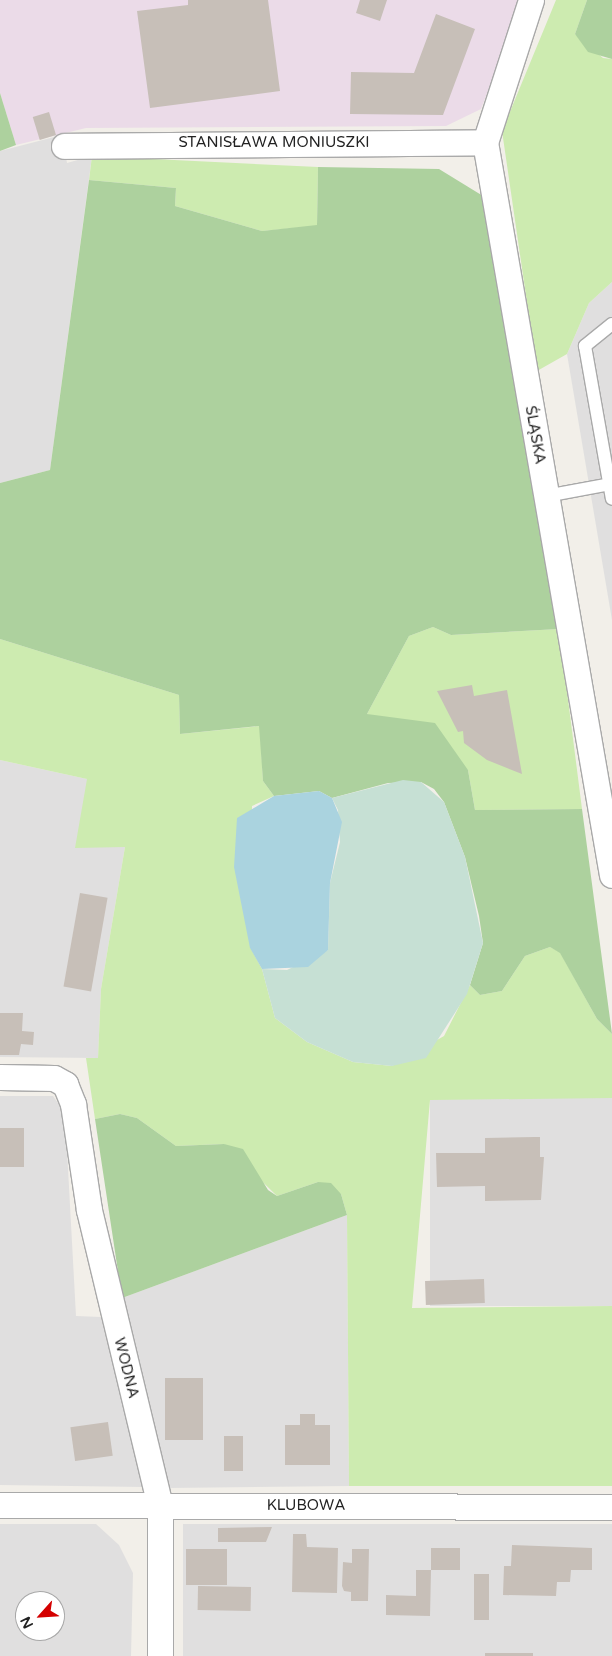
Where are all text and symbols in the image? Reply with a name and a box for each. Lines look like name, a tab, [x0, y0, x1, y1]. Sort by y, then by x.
street label: STANISŁAWA MONIUSZKI	[179, 134, 369, 152]
street label: ŚLĄSKA	[521, 404, 549, 466]
street label: WODNA	[110, 1336, 142, 1400]
street label: KLUBOWA	[267, 1497, 345, 1515]
north arrow	[15, 1591, 65, 1641]
text: N	[17, 1614, 37, 1631]

